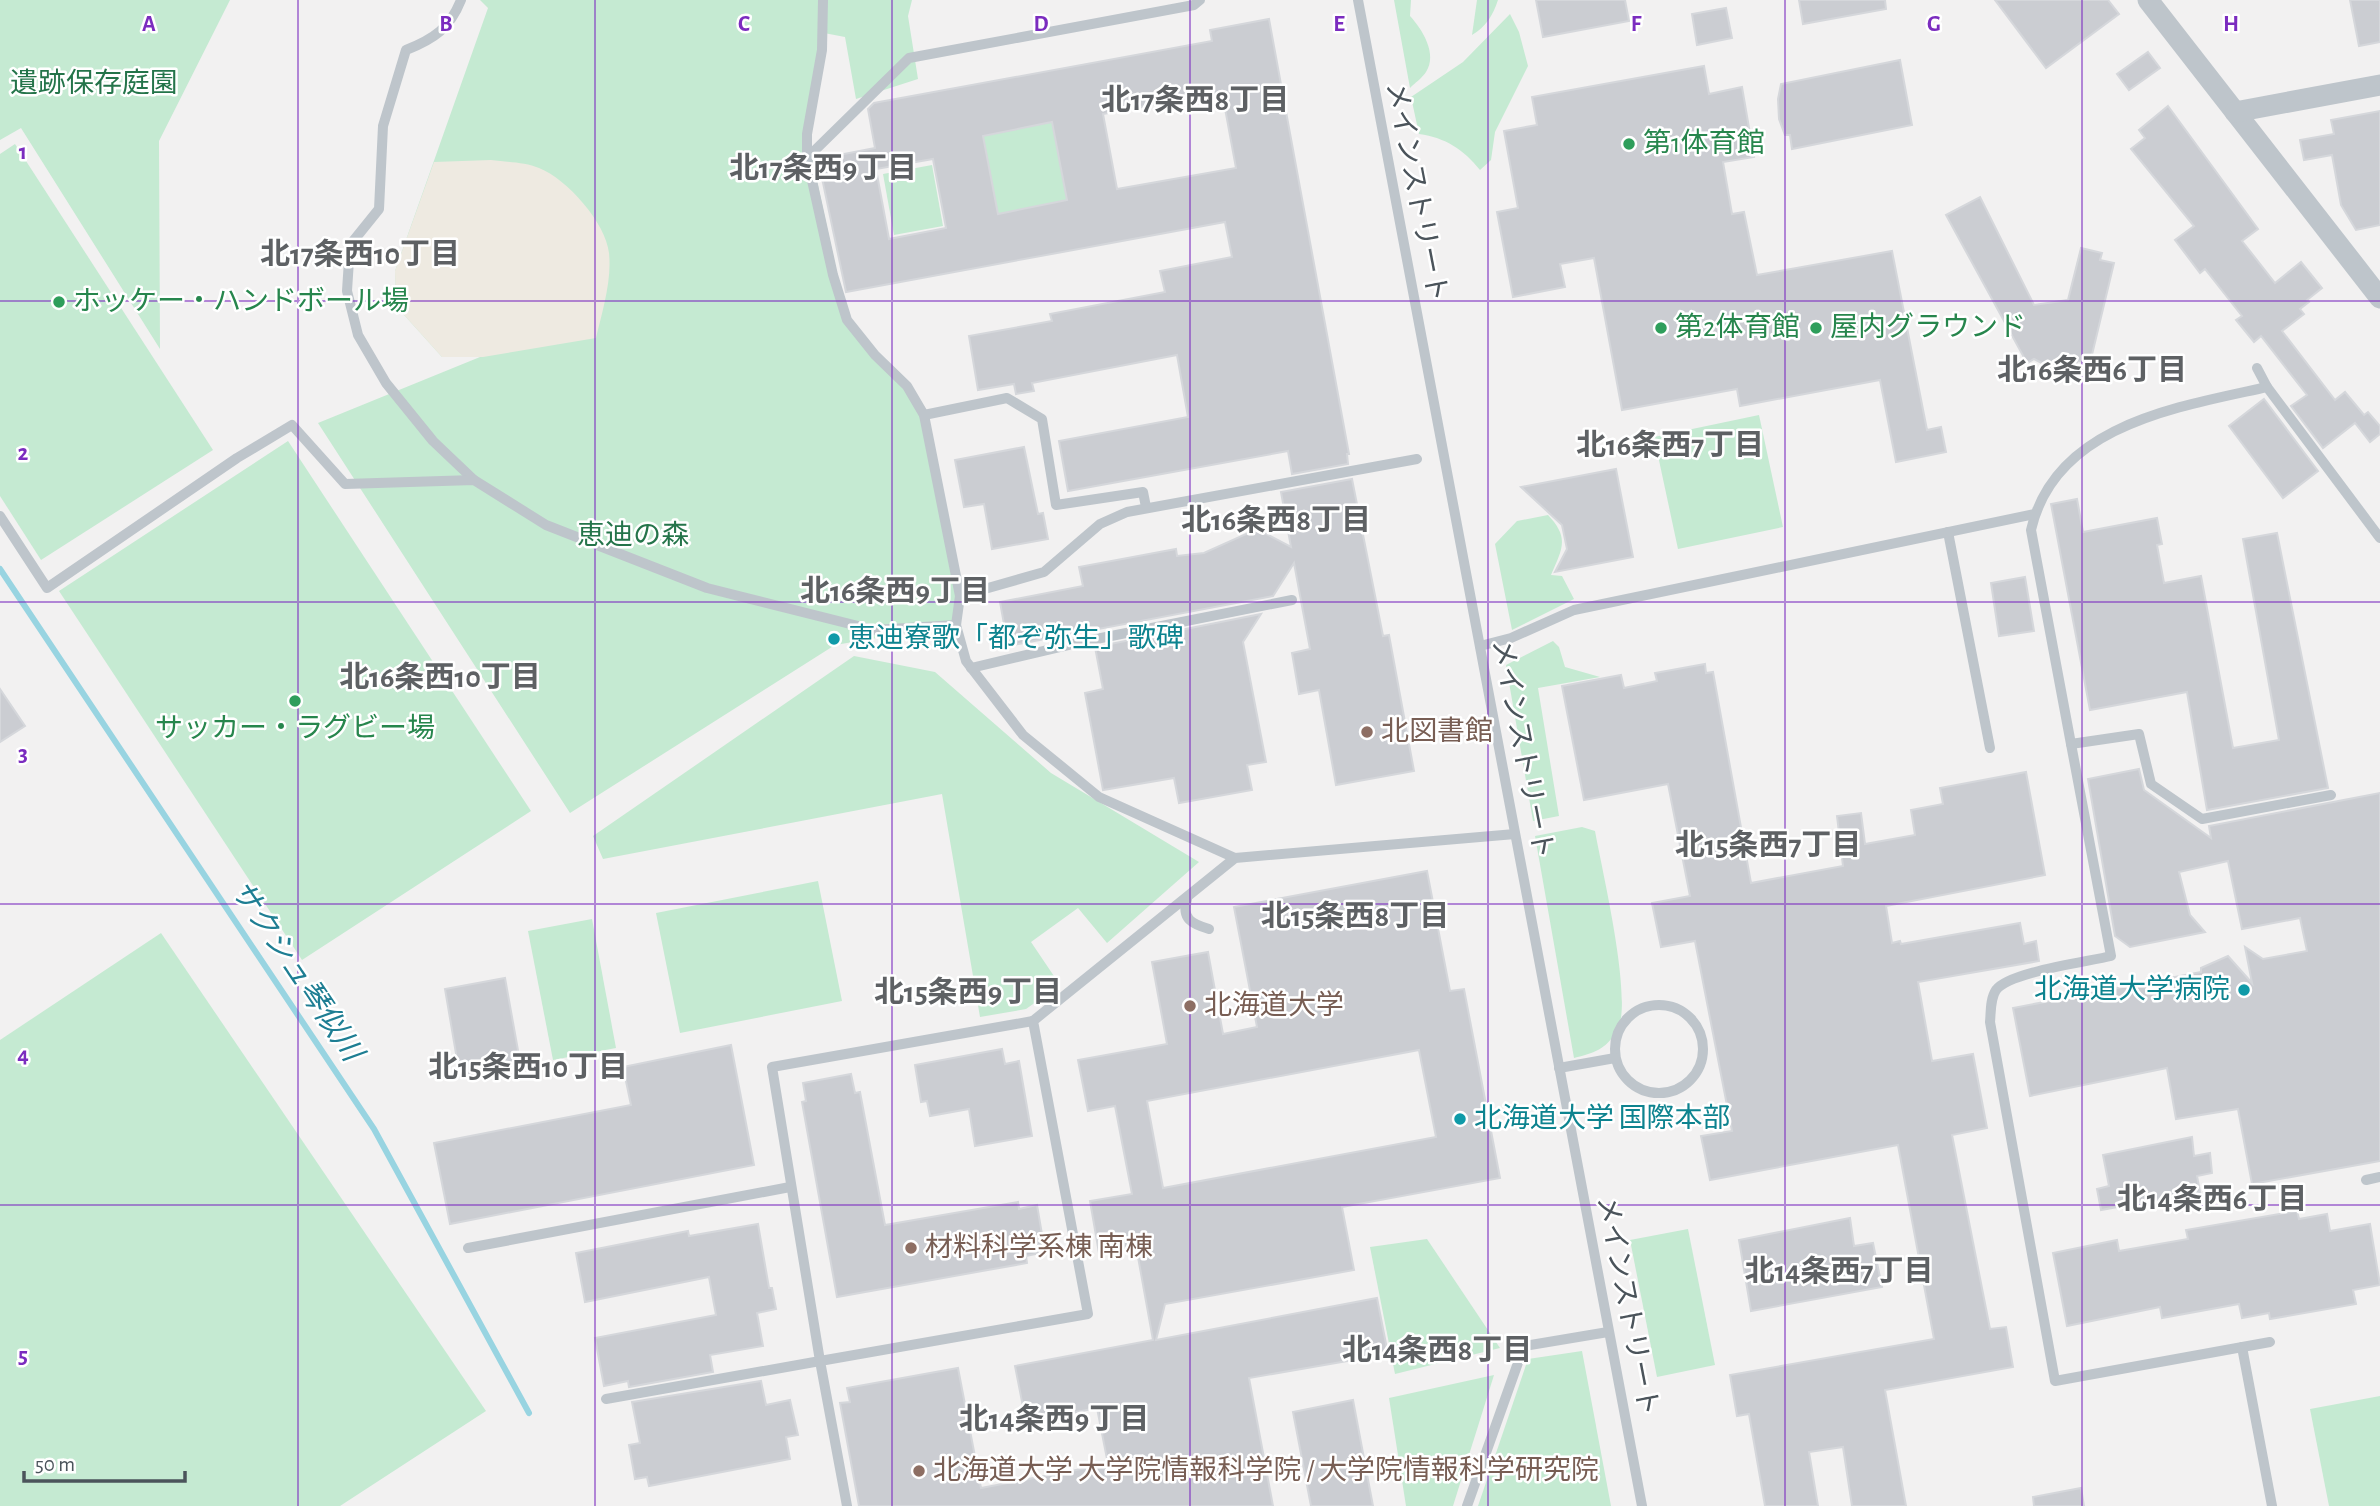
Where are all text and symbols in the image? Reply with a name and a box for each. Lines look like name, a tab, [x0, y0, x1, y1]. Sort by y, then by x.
text: A	[142, 13, 156, 36]
text: B	[439, 13, 453, 36]
text: C	[738, 13, 750, 36]
text: D	[1033, 13, 1049, 36]
text: E	[1333, 13, 1345, 36]
text: F	[1631, 13, 1642, 36]
text: G	[1927, 13, 1941, 36]
text: H	[2223, 13, 2239, 36]
park label: 遺跡保存庭園	[10, 68, 178, 98]
street label: メインストリート	[1381, 80, 1451, 304]
district label: 北17条西8丁目	[1101, 84, 1289, 116]
place label: 第1体育館	[1643, 128, 1765, 158]
marker: 第1体育館	[1621, 136, 1637, 152]
text: 1	[19, 141, 27, 164]
district label: 北17条西9丁目	[729, 152, 917, 184]
district label: 北17条西10丁目	[260, 238, 460, 270]
place label: ホッケー・ハンドボール場	[73, 286, 409, 316]
marker: ホッケー・ハンドボール場	[51, 294, 67, 310]
place label: 第2体育館	[1675, 312, 1800, 342]
place label: 屋内グラウンド	[1830, 312, 2026, 342]
marker: 第2体育館	[1653, 320, 1669, 336]
marker: 屋内グラウンド	[1808, 320, 1824, 336]
district label: 北16条西6丁目	[1997, 354, 2187, 386]
district label: 北16条西7丁目	[1576, 429, 1764, 461]
text: 2	[18, 442, 29, 465]
district label: 北16条西8丁目	[1181, 504, 1371, 536]
park label: 恵迪の森	[577, 520, 689, 550]
district label: 北16条西9丁目	[800, 575, 990, 607]
place label: 恵迪寮歌「都ぞ弥生」歌碑	[848, 623, 1184, 653]
marker: 恵迪寮歌「都ぞ弥生」歌碑	[826, 631, 842, 647]
street label: メインストリート	[1487, 637, 1557, 861]
district label: 北16条西10丁目	[339, 661, 541, 693]
marker: サッカー・ラグビー場	[287, 693, 303, 709]
place label: サッカー・ラグビー場	[155, 713, 435, 743]
place label: 北図書館	[1381, 716, 1493, 746]
marker: 北図書館	[1359, 724, 1375, 740]
text: 3	[18, 743, 28, 766]
district label: 北15条西7丁目	[1675, 829, 1861, 861]
water label: サクシュ琴似川	[225, 874, 370, 1069]
district label: 北15条西8丁目	[1261, 900, 1449, 932]
place label: 北海道大学病院	[2034, 974, 2230, 1004]
district label: 北15条西9丁目	[874, 976, 1062, 1008]
marker: 北海道大学病院	[2236, 982, 2252, 998]
place label: 北海道大学	[1204, 990, 1344, 1020]
marker: 北海道大学	[1182, 998, 1198, 1014]
text: 4	[17, 1044, 29, 1067]
district label: 北15条西10丁目	[428, 1051, 628, 1083]
place label: 北海道大学 国際本部	[1474, 1103, 1731, 1133]
marker: 北海道大学 国際本部	[1452, 1111, 1468, 1127]
district label: 北14条西6丁目	[2117, 1183, 2307, 1215]
street label: メインストリート	[1592, 1194, 1662, 1418]
place label: 材料科学系棟 南棟	[925, 1232, 1154, 1262]
marker: 材料科学系棟 南棟	[903, 1240, 919, 1256]
district label: 北14条西7丁目	[1745, 1255, 1933, 1287]
district label: 北14条西8丁目	[1342, 1334, 1532, 1366]
text: 5	[18, 1345, 28, 1368]
district label: 北14条西9丁目	[959, 1403, 1149, 1435]
scale bar	[24, 1440, 186, 1484]
text: 50 m	[35, 1454, 75, 1475]
place label: 北海道大学 大学院情報科学院 / 大学院情報科学研究院	[933, 1455, 1599, 1485]
marker: 北海道大学 大学院情報科学院 / 大学院情報科学研究院	[911, 1463, 927, 1479]

